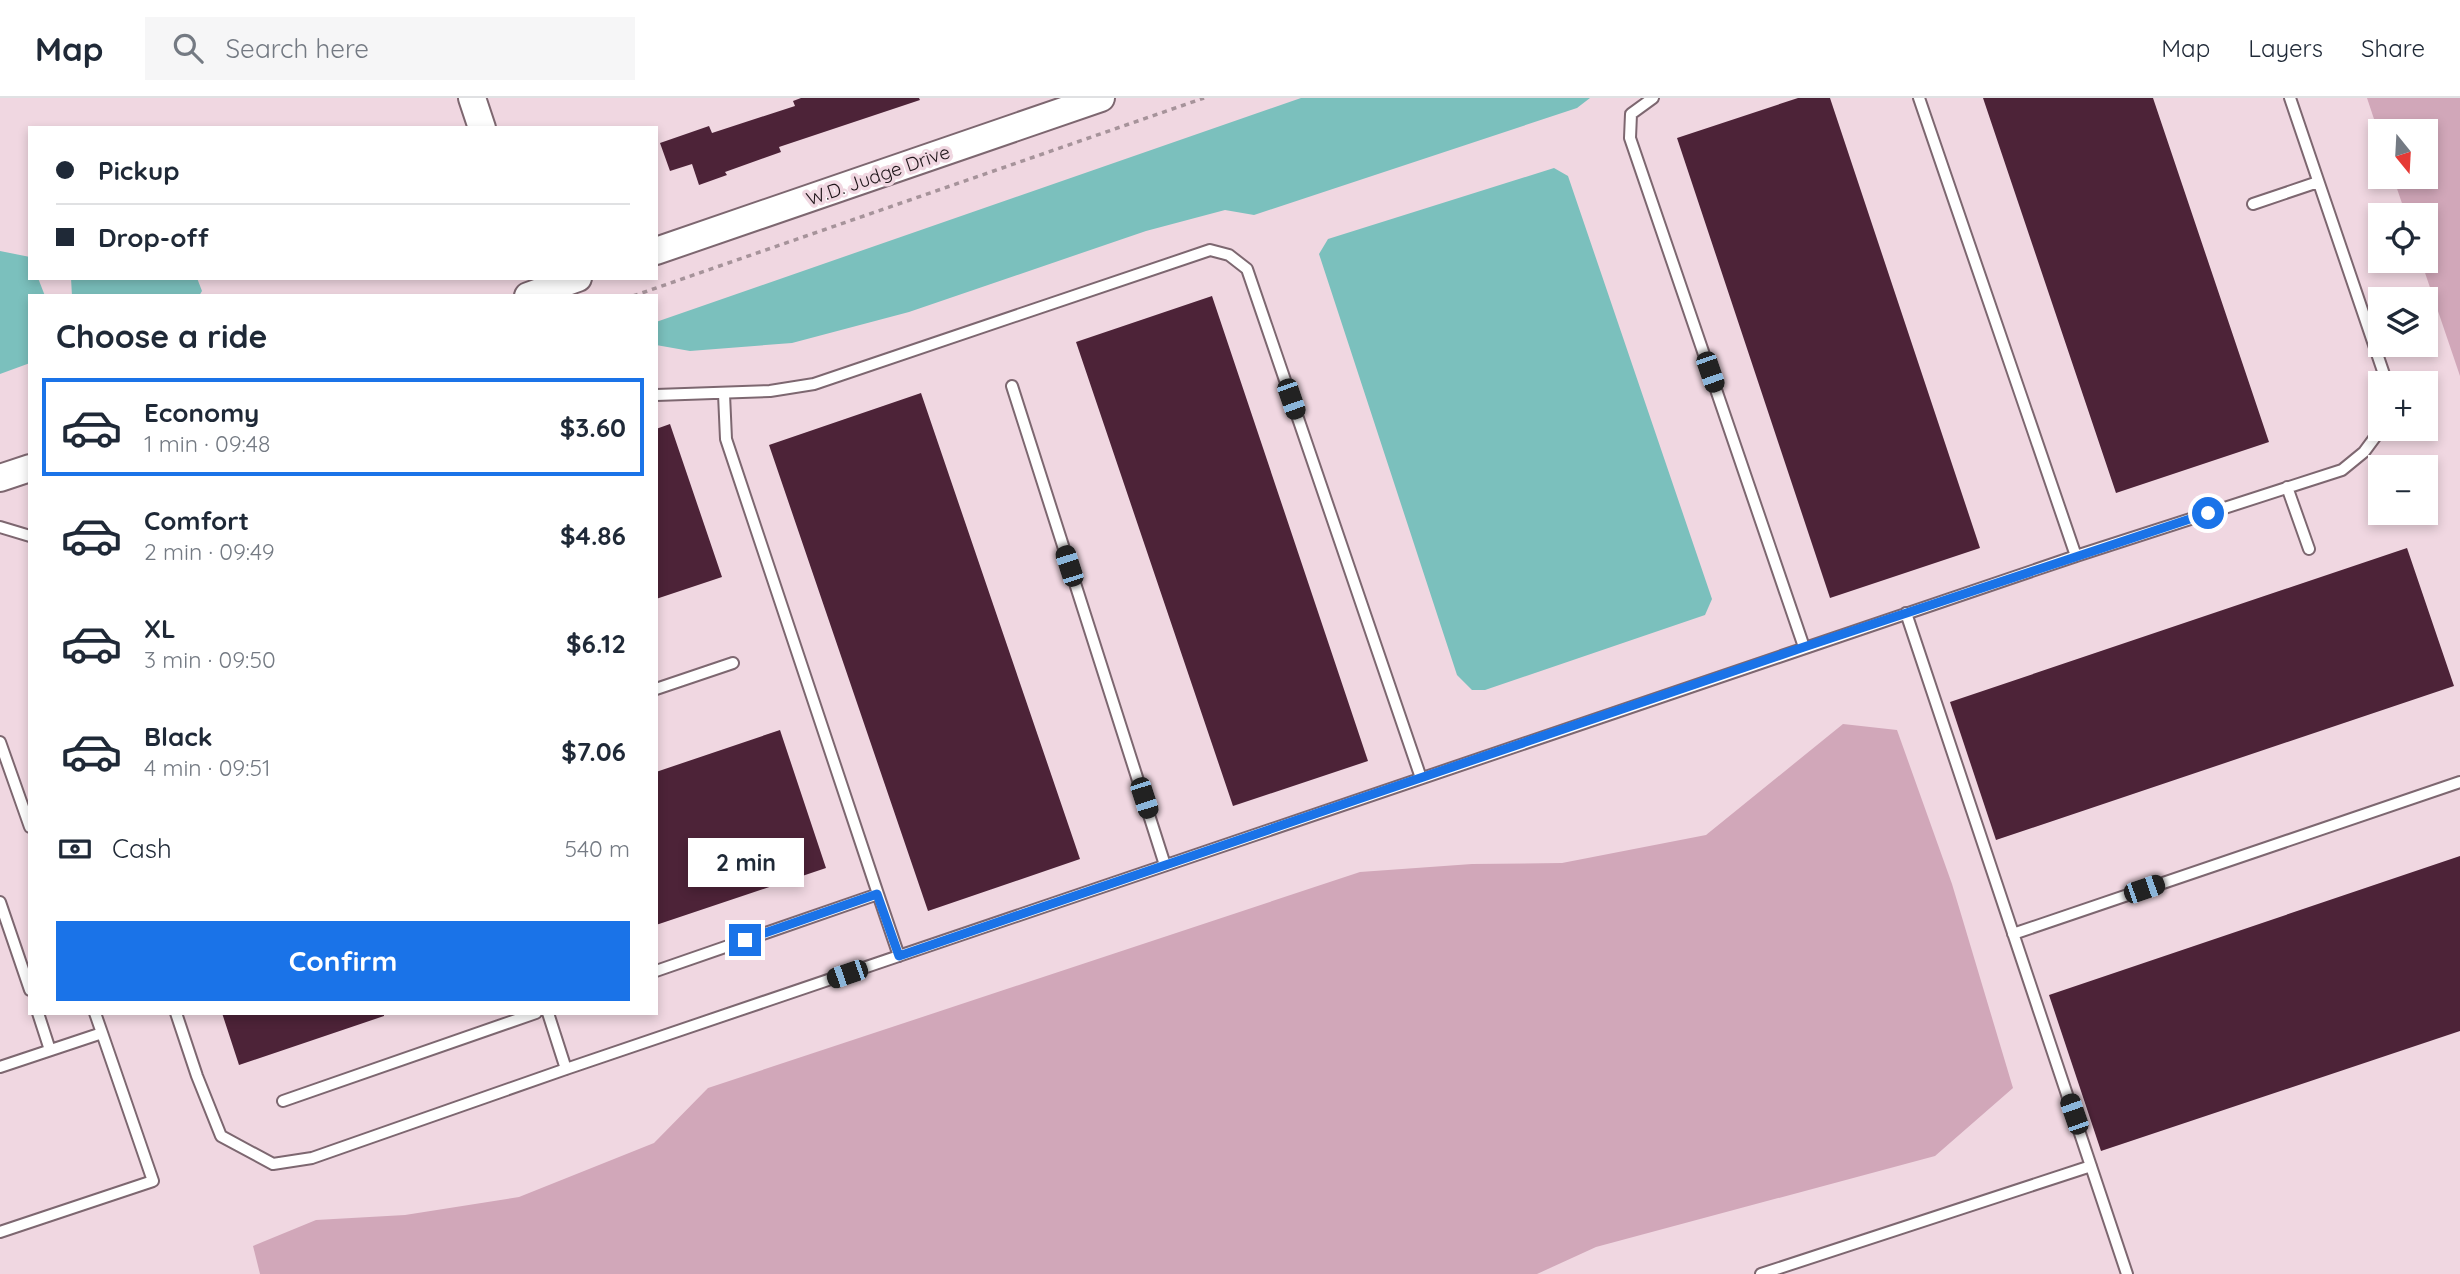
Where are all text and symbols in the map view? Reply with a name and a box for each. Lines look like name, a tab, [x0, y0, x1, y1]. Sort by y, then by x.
search box	[145, 17, 635, 80]
text: Map	[35, 28, 103, 69]
icon: search	[169, 29, 207, 67]
text: Search here	[225, 32, 369, 65]
text: Map	[2161, 33, 2210, 63]
text: Layers	[2248, 33, 2323, 63]
text: Share	[2361, 33, 2425, 63]
north arrow	[2368, 119, 2438, 189]
map controls	[2368, 119, 2438, 525]
street label: W.D. Judge Drive	[803, 139, 953, 211]
text: Pickup	[98, 154, 180, 187]
button: locate	[2368, 203, 2438, 273]
text: Drop-off	[98, 221, 209, 254]
button: layers	[2368, 287, 2438, 357]
text: Choose a ride	[56, 316, 268, 356]
car	[1694, 349, 1727, 395]
button: +	[2368, 371, 2438, 441]
car	[1275, 376, 1308, 422]
icon: car	[60, 396, 123, 459]
text: Economy	[144, 396, 259, 429]
text: $3.60	[560, 411, 626, 444]
text: 1 min · 09:48	[144, 429, 270, 458]
button: −	[2368, 455, 2438, 525]
route start	[2192, 497, 2224, 529]
icon: car	[60, 504, 123, 567]
text: Comfort	[144, 504, 249, 537]
text: $4.86	[560, 519, 626, 552]
text: 2 min · 09:49	[144, 537, 275, 566]
car	[1053, 543, 1086, 589]
icon: car	[60, 612, 123, 675]
text: XL	[144, 612, 176, 645]
text: $6.12	[566, 627, 626, 660]
text: 3 min · 09:50	[144, 645, 276, 674]
icon: car	[60, 720, 123, 783]
text: Black	[144, 720, 213, 753]
text: $7.06	[561, 735, 626, 768]
text: 4 min · 09:51	[144, 753, 271, 782]
car	[1128, 775, 1161, 821]
icon: cash	[56, 830, 94, 868]
text: Cash	[112, 832, 172, 865]
text: 540 m	[564, 834, 630, 863]
callout: 2 min	[687, 838, 803, 888]
text: 2 min	[716, 848, 776, 877]
car	[2121, 872, 2168, 906]
button: Confirm	[56, 921, 630, 1001]
route end	[729, 924, 761, 956]
car	[824, 957, 871, 991]
car	[2058, 1091, 2091, 1137]

